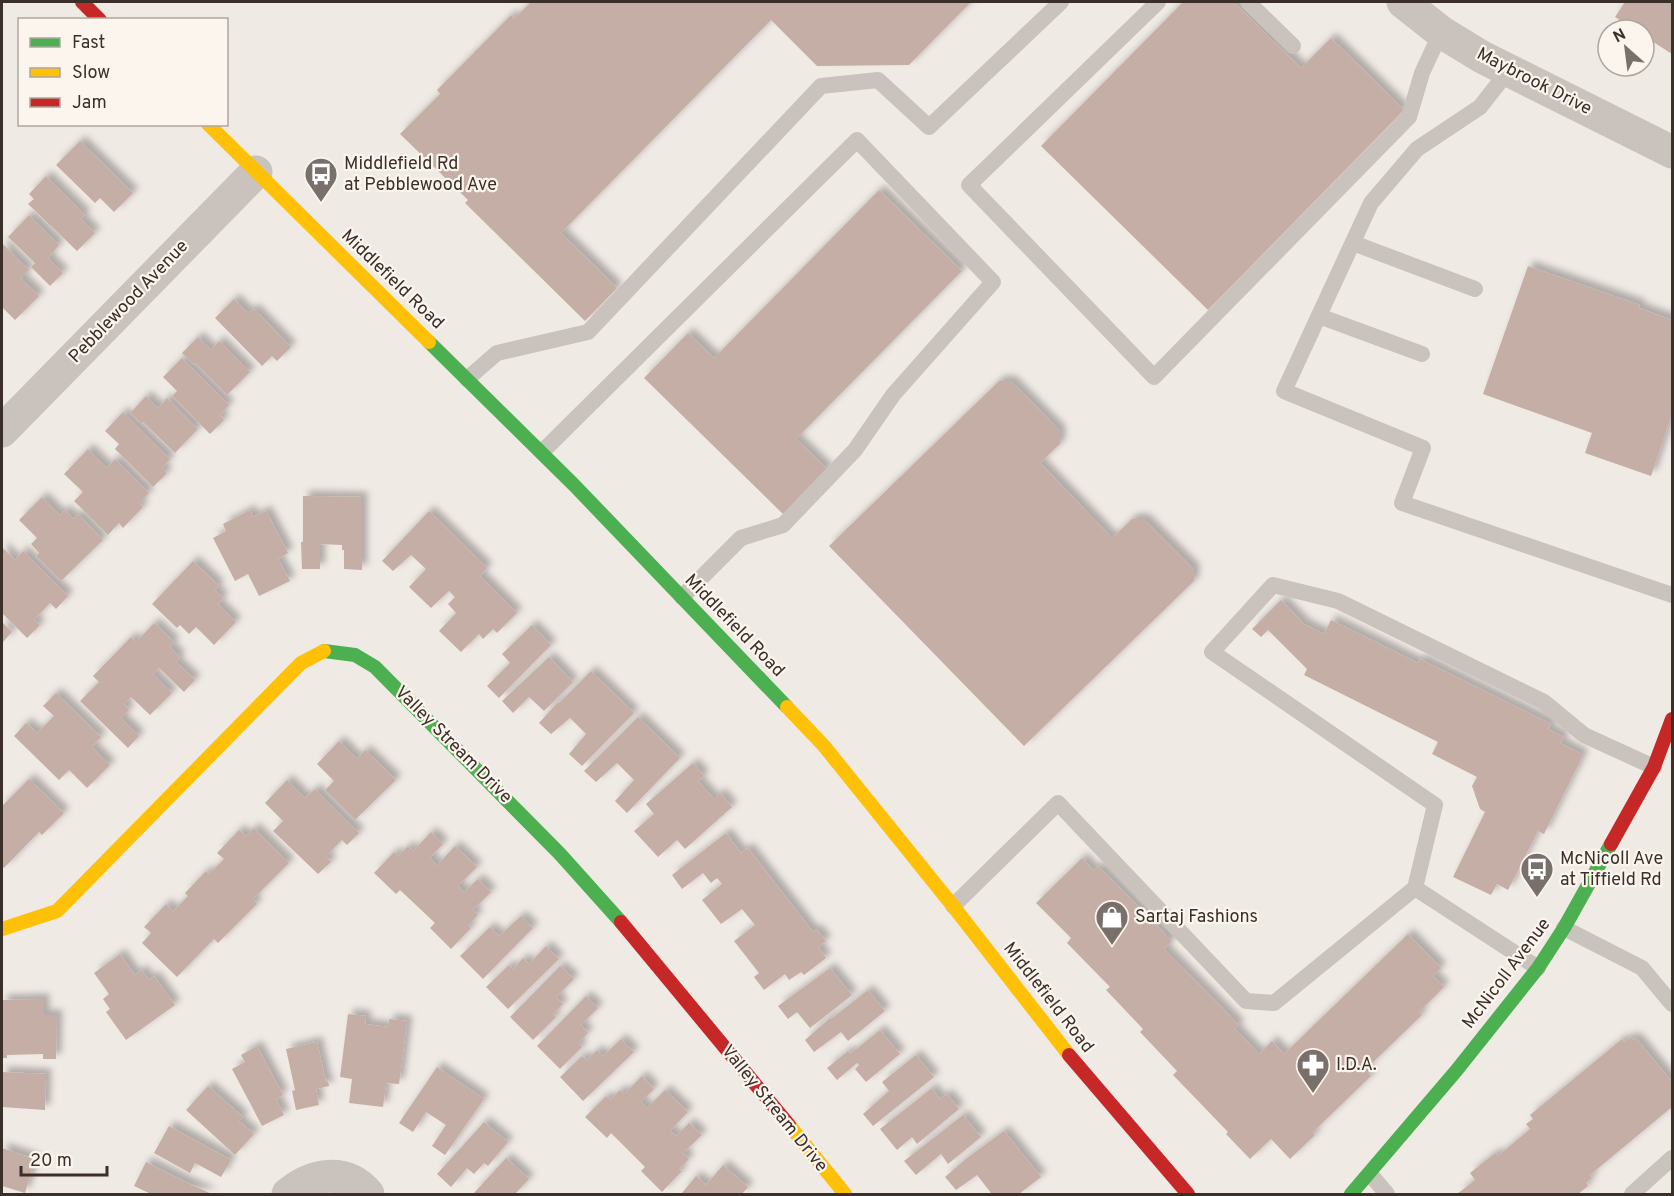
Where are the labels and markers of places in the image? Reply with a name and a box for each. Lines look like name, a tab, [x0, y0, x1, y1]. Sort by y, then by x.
place label: Middlefield Rd at Pebblewood Ave	[344, 153, 497, 197]
bus stop icon: Middlefield Rd at Pebblewood Ave	[303, 156, 339, 203]
place label: McNicoll Ave at Tiffield Rd	[1560, 848, 1663, 892]
bus stop icon: McNicoll Ave at Tiffield Rd	[1519, 851, 1555, 898]
shop icon: Sartaj Fashions	[1094, 899, 1130, 946]
place label: Sartaj Fashions	[1135, 906, 1258, 929]
pharmacy icon: I.D.A.	[1295, 1047, 1331, 1094]
place label: I.D.A.	[1336, 1054, 1377, 1077]

